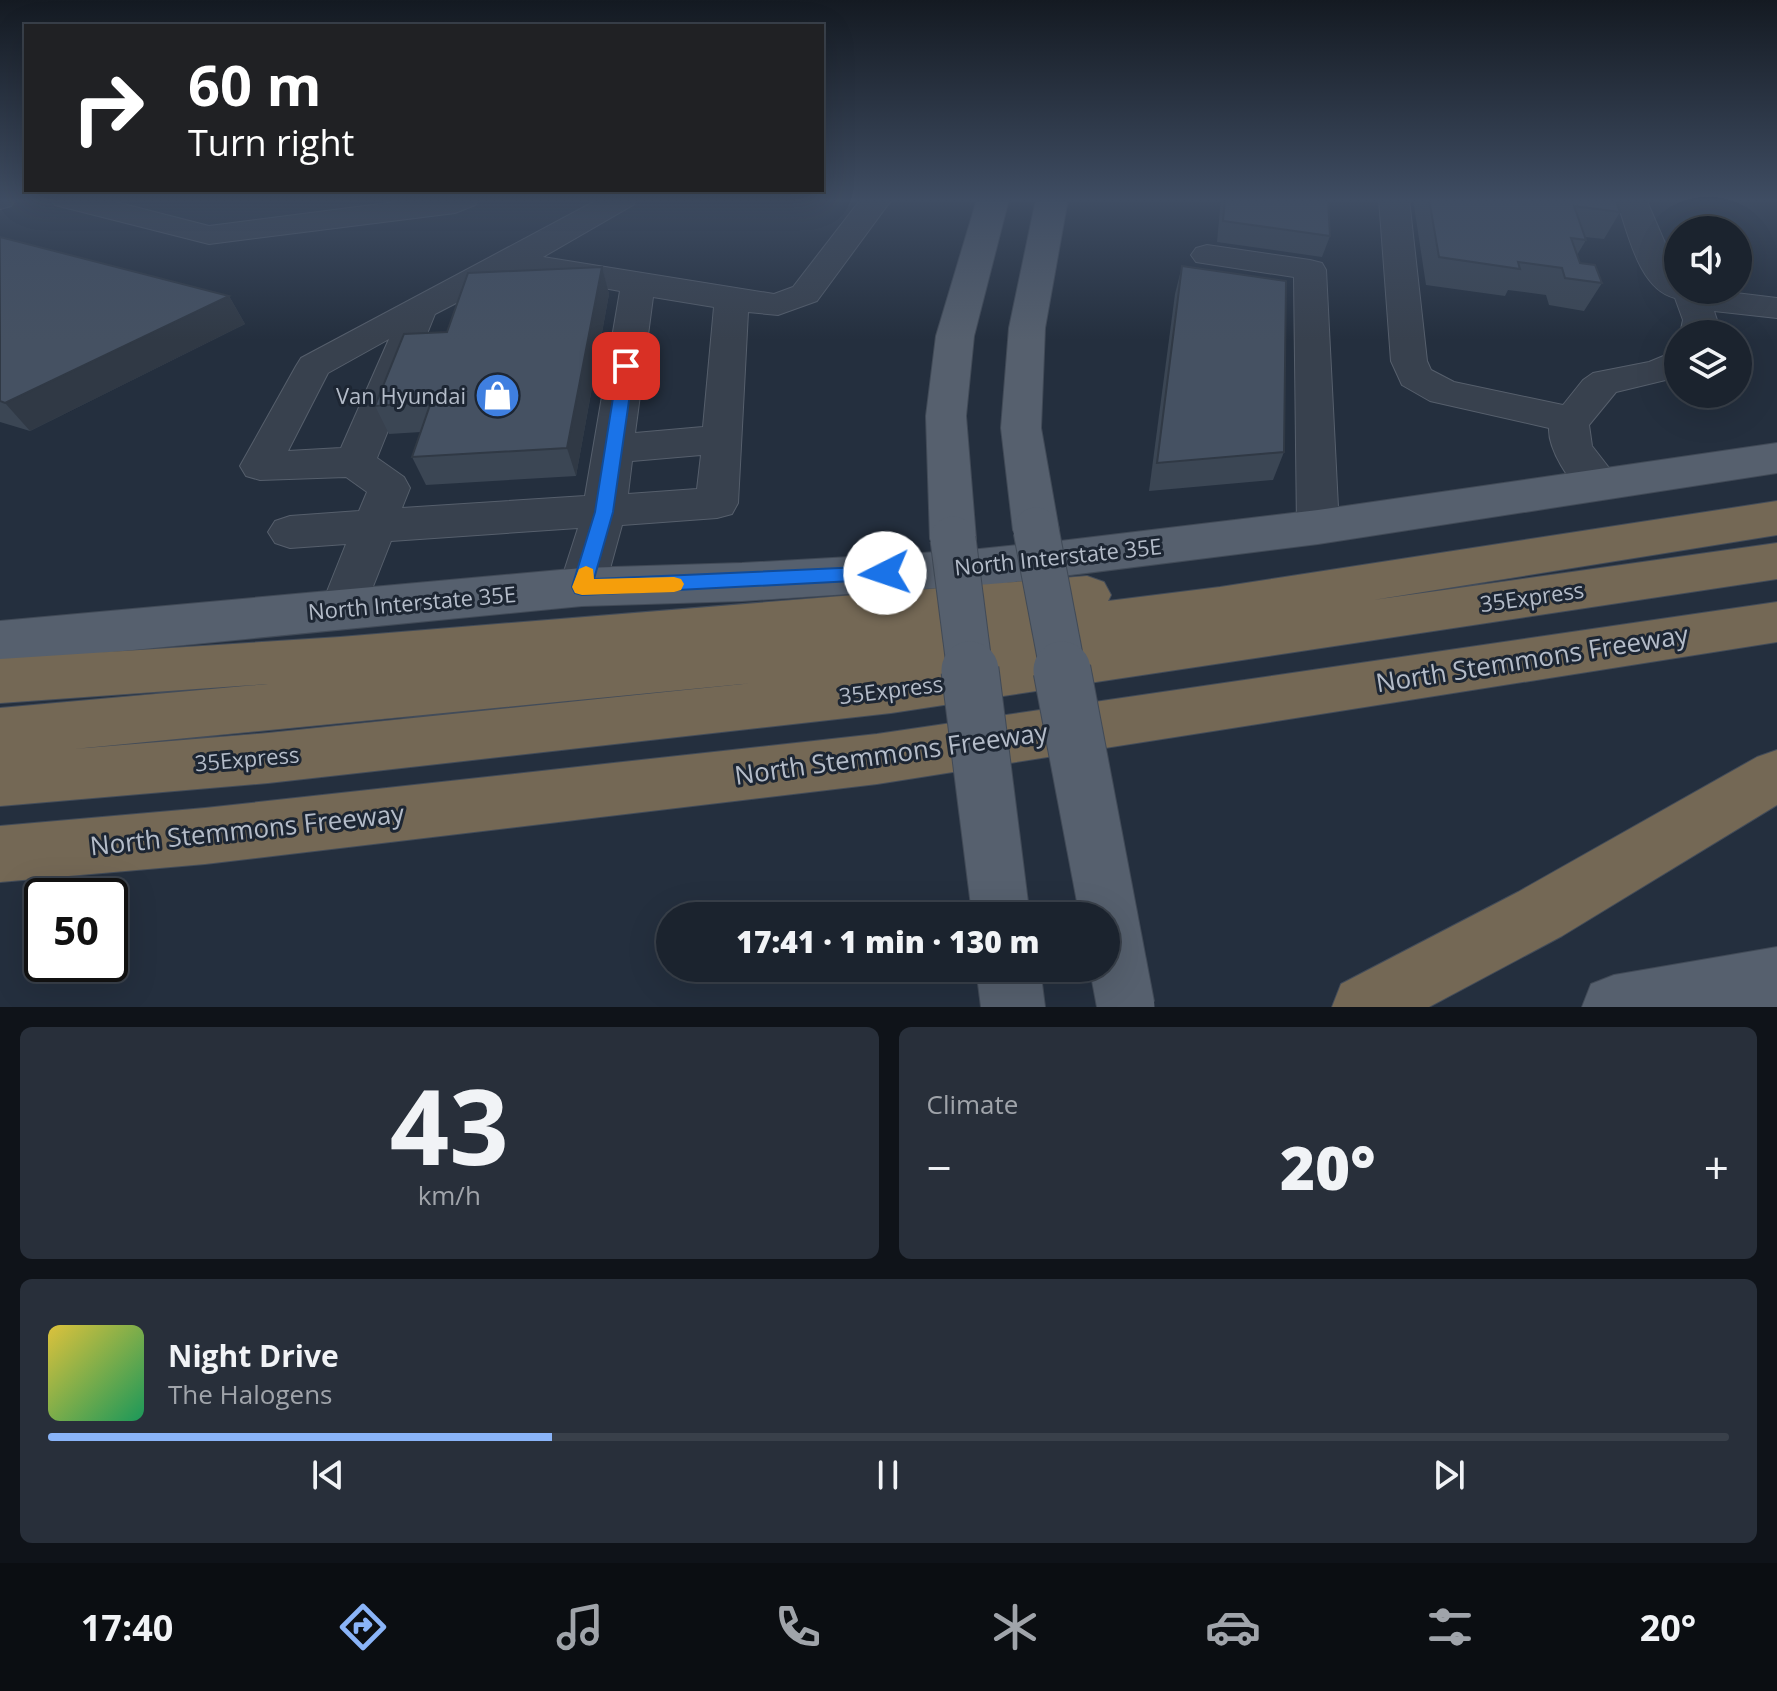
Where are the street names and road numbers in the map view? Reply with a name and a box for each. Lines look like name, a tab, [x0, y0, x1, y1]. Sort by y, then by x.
street label: North Interstate 35E	[953, 530, 1163, 582]
street label: 35Express	[1478, 574, 1586, 618]
street label: North Interstate 35E	[307, 578, 517, 626]
street label: North Stemmons Freeway	[1373, 615, 1692, 700]
street label: 35Express	[837, 668, 945, 710]
street label: North Stemmons Freeway	[732, 713, 1051, 793]
street label: 35Express	[193, 738, 300, 778]
street label: North Stemmons Freeway	[88, 795, 407, 863]

